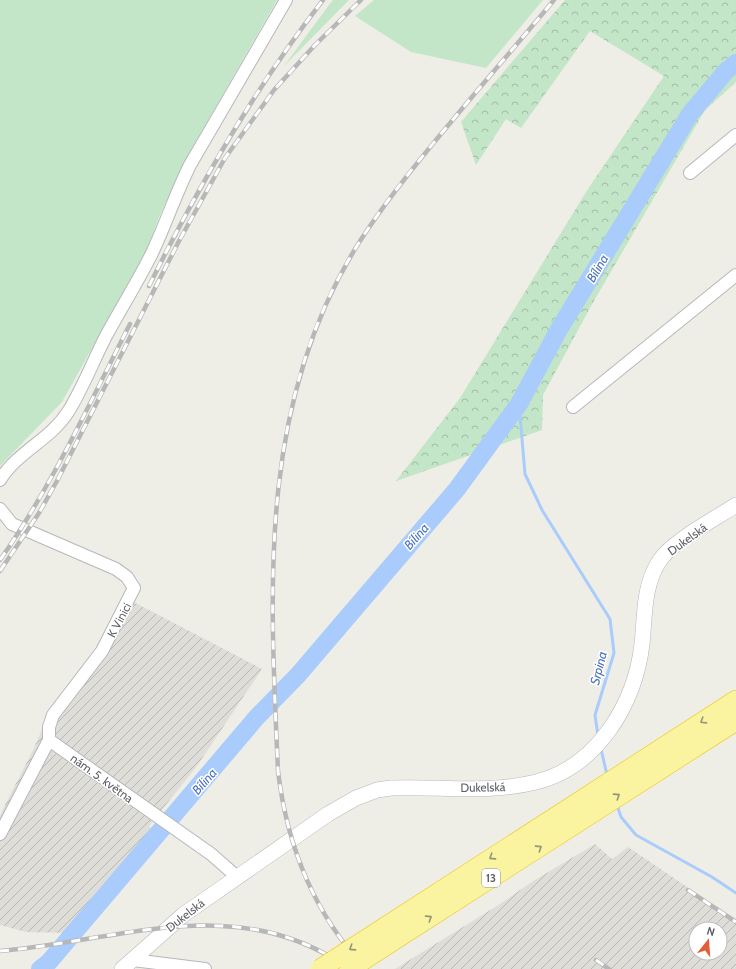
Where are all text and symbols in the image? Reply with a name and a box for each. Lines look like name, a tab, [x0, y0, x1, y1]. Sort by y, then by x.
water label: Bílina	[583, 251, 611, 285]
water label: Bílina	[400, 520, 432, 552]
street label: Dukelská	[664, 520, 710, 558]
street label: K Vinici	[104, 600, 134, 640]
water label: Srpina	[586, 649, 610, 687]
one-way arrow	[700, 716, 707, 723]
street label: nám. 5. května	[68, 750, 136, 806]
water label: Bílina	[188, 765, 220, 797]
street label: Dukelská	[460, 779, 506, 795]
one-way arrow	[613, 794, 620, 801]
one-way arrow	[534, 845, 541, 852]
one-way arrow	[489, 852, 496, 860]
road number: 13	[482, 869, 500, 887]
street label: Dukelská	[163, 895, 208, 935]
one-way arrow	[425, 915, 432, 923]
north arrow	[688, 921, 728, 961]
text: N	[705, 924, 717, 939]
one-way arrow	[350, 943, 357, 950]

